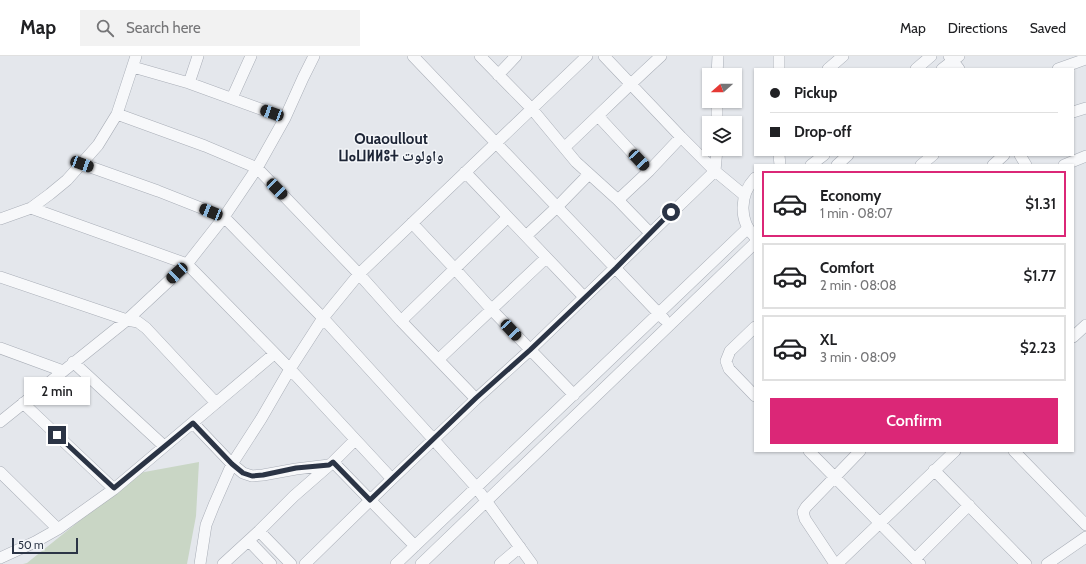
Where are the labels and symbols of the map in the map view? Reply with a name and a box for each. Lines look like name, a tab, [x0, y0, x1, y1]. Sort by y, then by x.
north arrow	[702, 68, 742, 108]
car	[259, 103, 285, 123]
district label: Ouaoullout ⵡⴰⵡⵍⵍⵓⵜ واولوت	[338, 130, 444, 165]
car	[626, 147, 652, 173]
car	[69, 154, 95, 174]
car	[264, 176, 290, 202]
car	[198, 202, 224, 222]
route start	[662, 203, 680, 221]
car	[164, 260, 190, 286]
car	[498, 317, 524, 343]
callout: 2 min	[24, 377, 90, 405]
route end	[48, 426, 66, 444]
scale bar	[12, 536, 78, 555]

